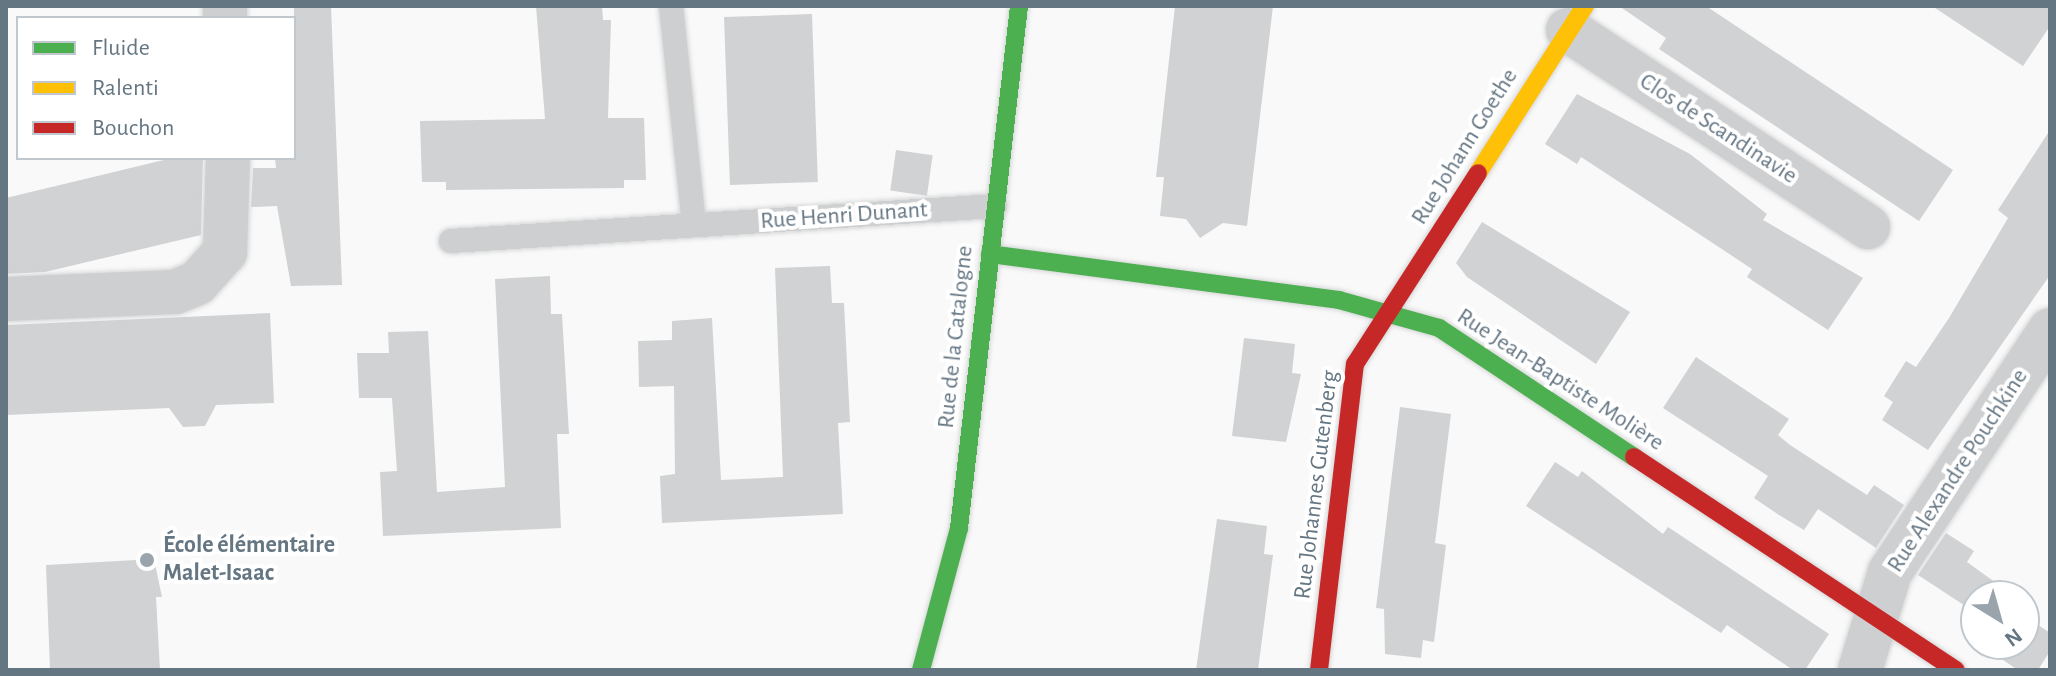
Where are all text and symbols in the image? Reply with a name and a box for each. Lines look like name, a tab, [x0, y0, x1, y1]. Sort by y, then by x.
legend	[16, 16, 296, 160]
text: Fluide	[92, 36, 150, 60]
street label: Rue Johann Goethe	[1405, 64, 1525, 230]
street label: Clos de Scandinavie	[1634, 67, 1802, 191]
text: Ralenti	[92, 76, 159, 100]
text: Bouchon	[92, 116, 174, 140]
street label: Rue Henri Dunant	[759, 196, 929, 236]
street label: Rue de la Catalogne	[932, 244, 980, 430]
street label: Rue Jean-Baptiste Molière	[1451, 302, 1669, 458]
street label: Rue Alexandre Pouchkine	[1881, 364, 2035, 578]
street label: Rue Johannes Gutenberg	[1289, 369, 1345, 601]
place label: École élémentaire Malet-Isaac	[163, 532, 335, 588]
marker: École élémentaire Malet-Isaac	[138, 551, 156, 569]
north arrow	[1960, 580, 2040, 660]
text: N	[2001, 624, 2026, 651]

